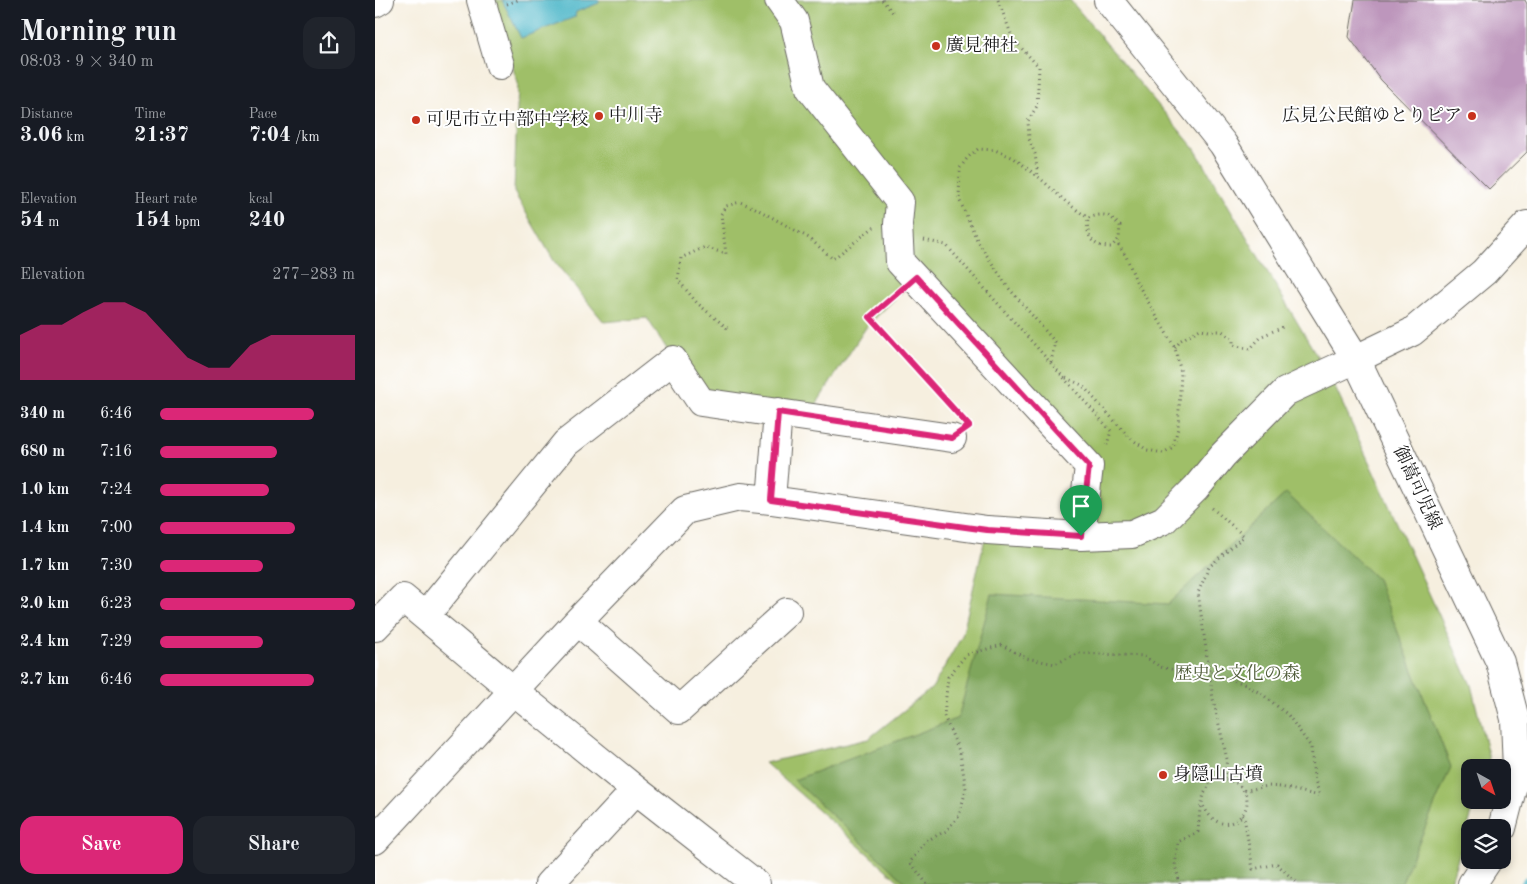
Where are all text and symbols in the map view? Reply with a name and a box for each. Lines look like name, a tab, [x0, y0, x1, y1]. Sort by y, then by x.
button: share	[303, 17, 355, 69]
text: Morning run	[20, 19, 177, 47]
place label: 廣見神社	[946, 35, 1018, 55]
marker: 廣見神社	[930, 40, 942, 52]
text: 08:03 · 9 × 340 m	[20, 54, 153, 70]
place label: 中川寺	[609, 105, 663, 125]
place label: 広見公民館ゆとりピア	[1282, 105, 1462, 125]
text: Distance	[20, 107, 73, 121]
text: Time	[134, 107, 166, 121]
text: Pace	[249, 107, 277, 121]
place label: 可児市立中部中学校	[426, 109, 588, 129]
marker: 中川寺	[593, 110, 605, 122]
marker: 広見公民館ゆとりピア	[1466, 110, 1478, 122]
marker: 可児市立中部中学校	[410, 114, 422, 126]
text: 3.06	[20, 125, 62, 146]
text: 21:37	[134, 125, 189, 146]
text: 7:04	[249, 125, 291, 146]
text: km	[62, 130, 85, 144]
text: /km	[291, 130, 320, 144]
text: Elevation	[20, 192, 77, 206]
text: Heart rate	[134, 192, 197, 206]
text: kcal	[249, 192, 273, 206]
text: 54	[20, 210, 44, 231]
text: 154	[134, 210, 171, 231]
text: 240	[249, 210, 285, 231]
text: m	[44, 215, 59, 229]
text: bpm	[171, 215, 200, 229]
text: Elevation	[20, 267, 85, 283]
text: 277–283 m	[272, 267, 355, 283]
text: 340 m	[20, 406, 65, 422]
text: 6:46	[100, 406, 132, 422]
street label: 御嵩可児線	[1390, 443, 1446, 533]
text: 680 m	[20, 444, 65, 460]
text: 7:16	[100, 444, 132, 460]
text: 1.0 km	[20, 482, 69, 498]
text: 7:24	[100, 482, 132, 498]
pin	[1060, 485, 1102, 536]
icon: arrive	[1067, 492, 1095, 520]
text: 1.4 km	[20, 520, 69, 536]
text: 7:00	[100, 520, 132, 536]
text: 1.7 km	[20, 558, 69, 574]
text: 7:30	[100, 558, 132, 574]
text: 2.0 km	[20, 596, 69, 612]
text: 6:23	[100, 596, 132, 612]
text: 2.4 km	[20, 634, 69, 650]
text: 7:29	[100, 634, 132, 650]
park label: 歴史と文化の森	[1174, 663, 1300, 683]
text: 2.7 km	[20, 672, 69, 688]
text: 6:46	[100, 672, 132, 688]
north arrow	[1461, 759, 1511, 809]
map controls	[1461, 759, 1511, 869]
place label: 身隠山古墳	[1173, 764, 1263, 784]
marker: 身隠山古墳	[1157, 769, 1169, 781]
button: Save	[20, 816, 183, 874]
button: Share	[193, 816, 355, 874]
button: layers	[1461, 819, 1511, 869]

